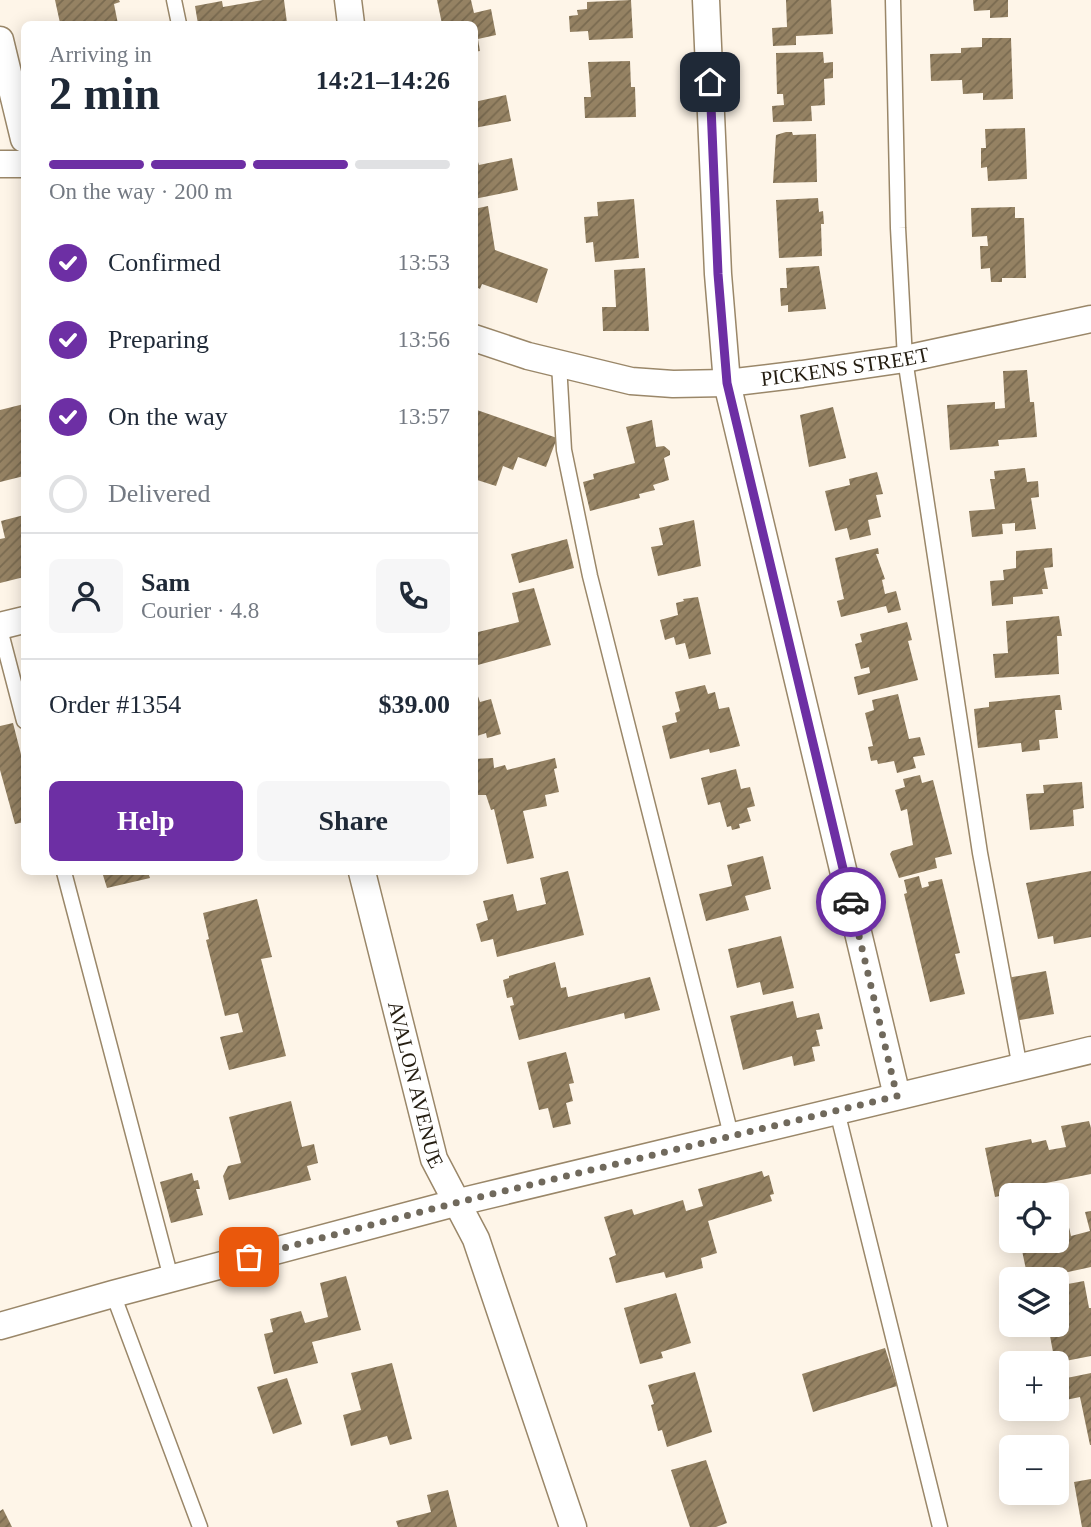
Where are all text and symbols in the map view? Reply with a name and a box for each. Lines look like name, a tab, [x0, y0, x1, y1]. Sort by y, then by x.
text: Arriving in	[49, 42, 152, 67]
pin	[680, 52, 740, 112]
icon: home	[691, 63, 729, 101]
text: 14:21–14:26	[316, 66, 450, 95]
text: 2 min	[49, 68, 160, 119]
text: On the way · 200 m	[49, 179, 232, 204]
icon: check	[49, 244, 87, 282]
text: Confirmed	[108, 248, 221, 277]
text: 13:53	[398, 250, 450, 275]
icon: check	[49, 321, 87, 359]
text: Preparing	[108, 325, 209, 354]
text: 13:56	[398, 327, 450, 352]
street label: PICKENS STREET	[759, 342, 931, 391]
icon: check	[49, 398, 87, 436]
text: On the way	[108, 402, 228, 431]
text: 13:57	[398, 404, 450, 429]
text: Delivered	[108, 479, 211, 508]
button: person	[49, 559, 123, 633]
button: phone	[376, 559, 450, 633]
text: Sam	[141, 568, 190, 597]
text: Courier · 4.8	[141, 598, 259, 623]
text: Order #1354	[49, 690, 181, 719]
text: $39.00	[379, 690, 450, 719]
button: Help	[49, 781, 243, 861]
button: Share	[257, 781, 450, 861]
courier	[816, 867, 886, 937]
icon: car	[832, 883, 870, 921]
street label: AVALON AVENUE	[383, 999, 449, 1172]
map controls	[999, 1183, 1069, 1505]
button: locate	[999, 1183, 1069, 1253]
pin	[219, 1227, 279, 1287]
icon: bag	[230, 1238, 268, 1276]
button: layers	[999, 1267, 1069, 1337]
button: +	[999, 1351, 1069, 1421]
button: −	[999, 1435, 1069, 1505]

